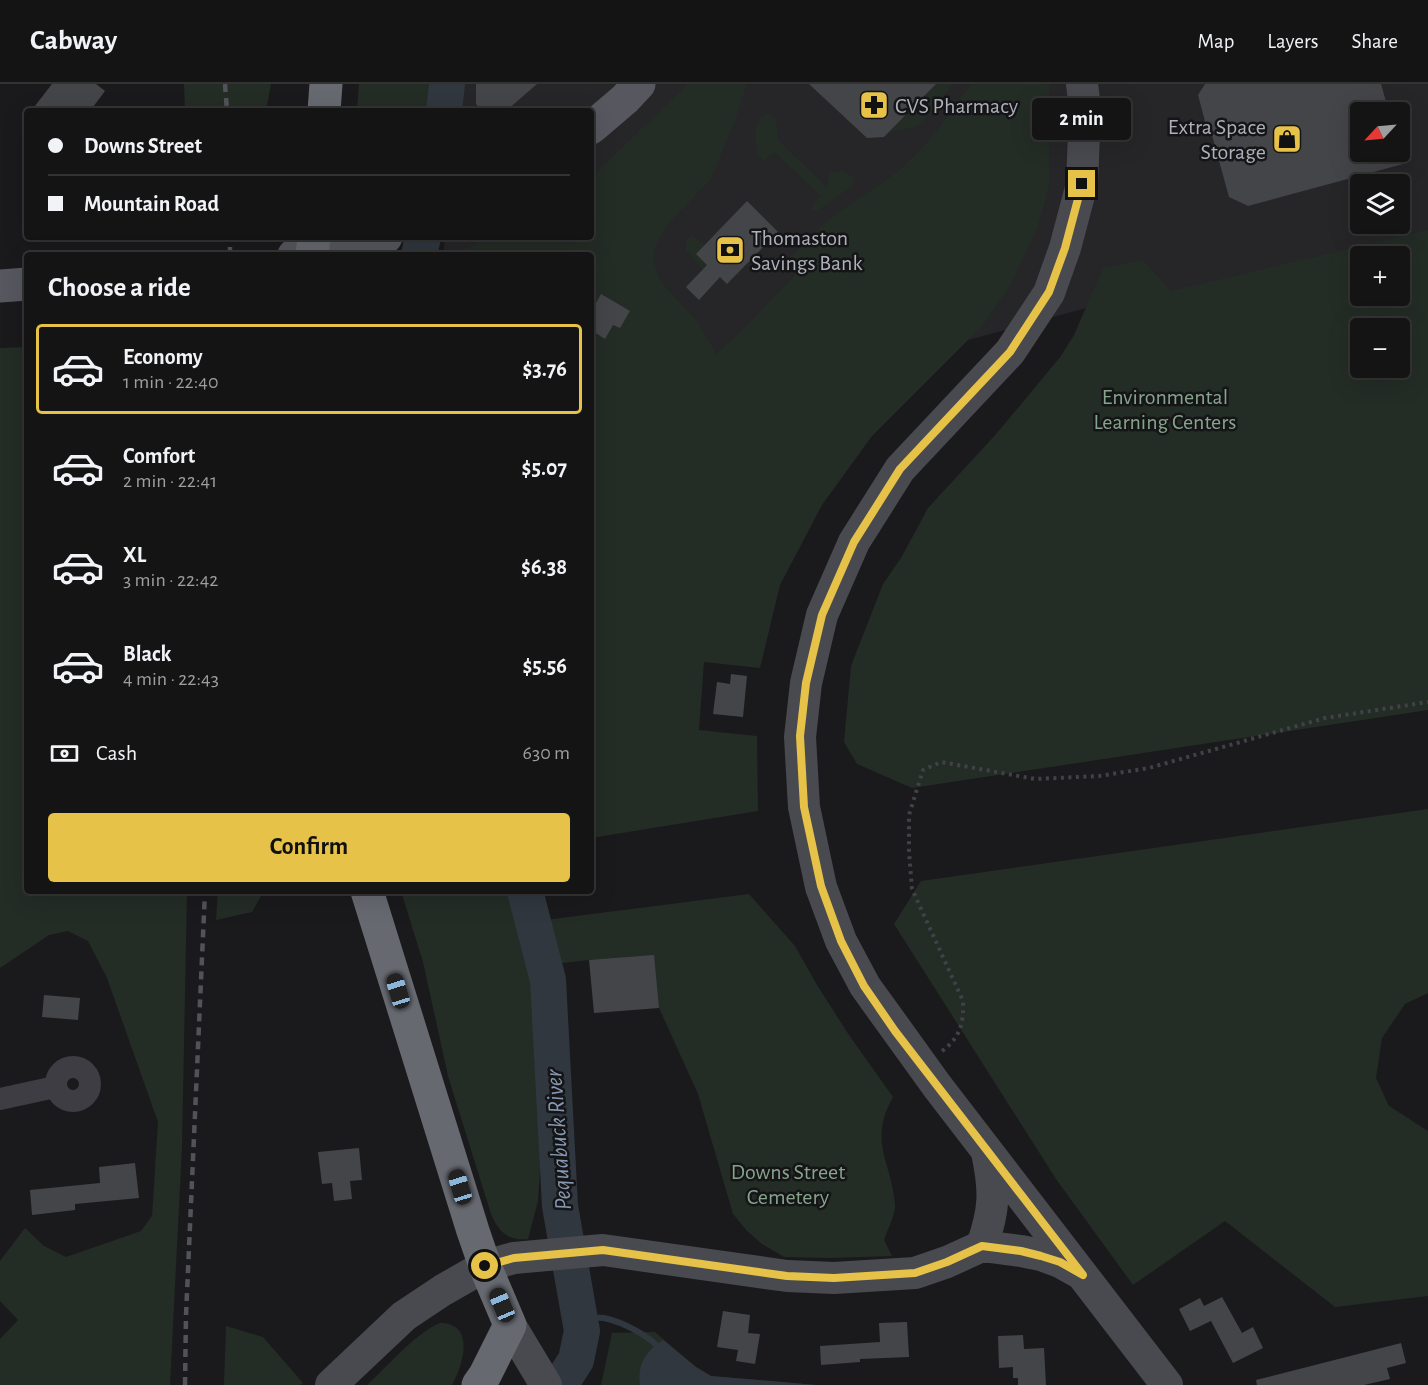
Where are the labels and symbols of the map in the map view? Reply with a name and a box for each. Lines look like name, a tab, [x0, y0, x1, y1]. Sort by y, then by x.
pharmacy icon: CVS Pharmacy	[858, 89, 890, 121]
place label: CVS Pharmacy	[895, 95, 1019, 117]
callout: 2 min	[1032, 97, 1132, 139]
north arrow	[1350, 102, 1410, 162]
place label: Extra Space Storage	[1168, 116, 1266, 163]
shop icon: Extra Space Storage	[1271, 123, 1303, 155]
route end	[1068, 170, 1095, 197]
place label: Thomaston Savings Bank	[751, 227, 862, 274]
bank icon: Thomaston Savings Bank	[714, 234, 746, 266]
park label: Environmental Learning Centers	[1093, 386, 1237, 433]
car	[384, 971, 412, 1011]
water label: Pequabuck River	[542, 1067, 576, 1211]
park label: Downs Street Cemetery	[731, 1161, 845, 1208]
car	[446, 1167, 474, 1207]
route start	[471, 1252, 498, 1279]
car	[487, 1285, 517, 1325]

